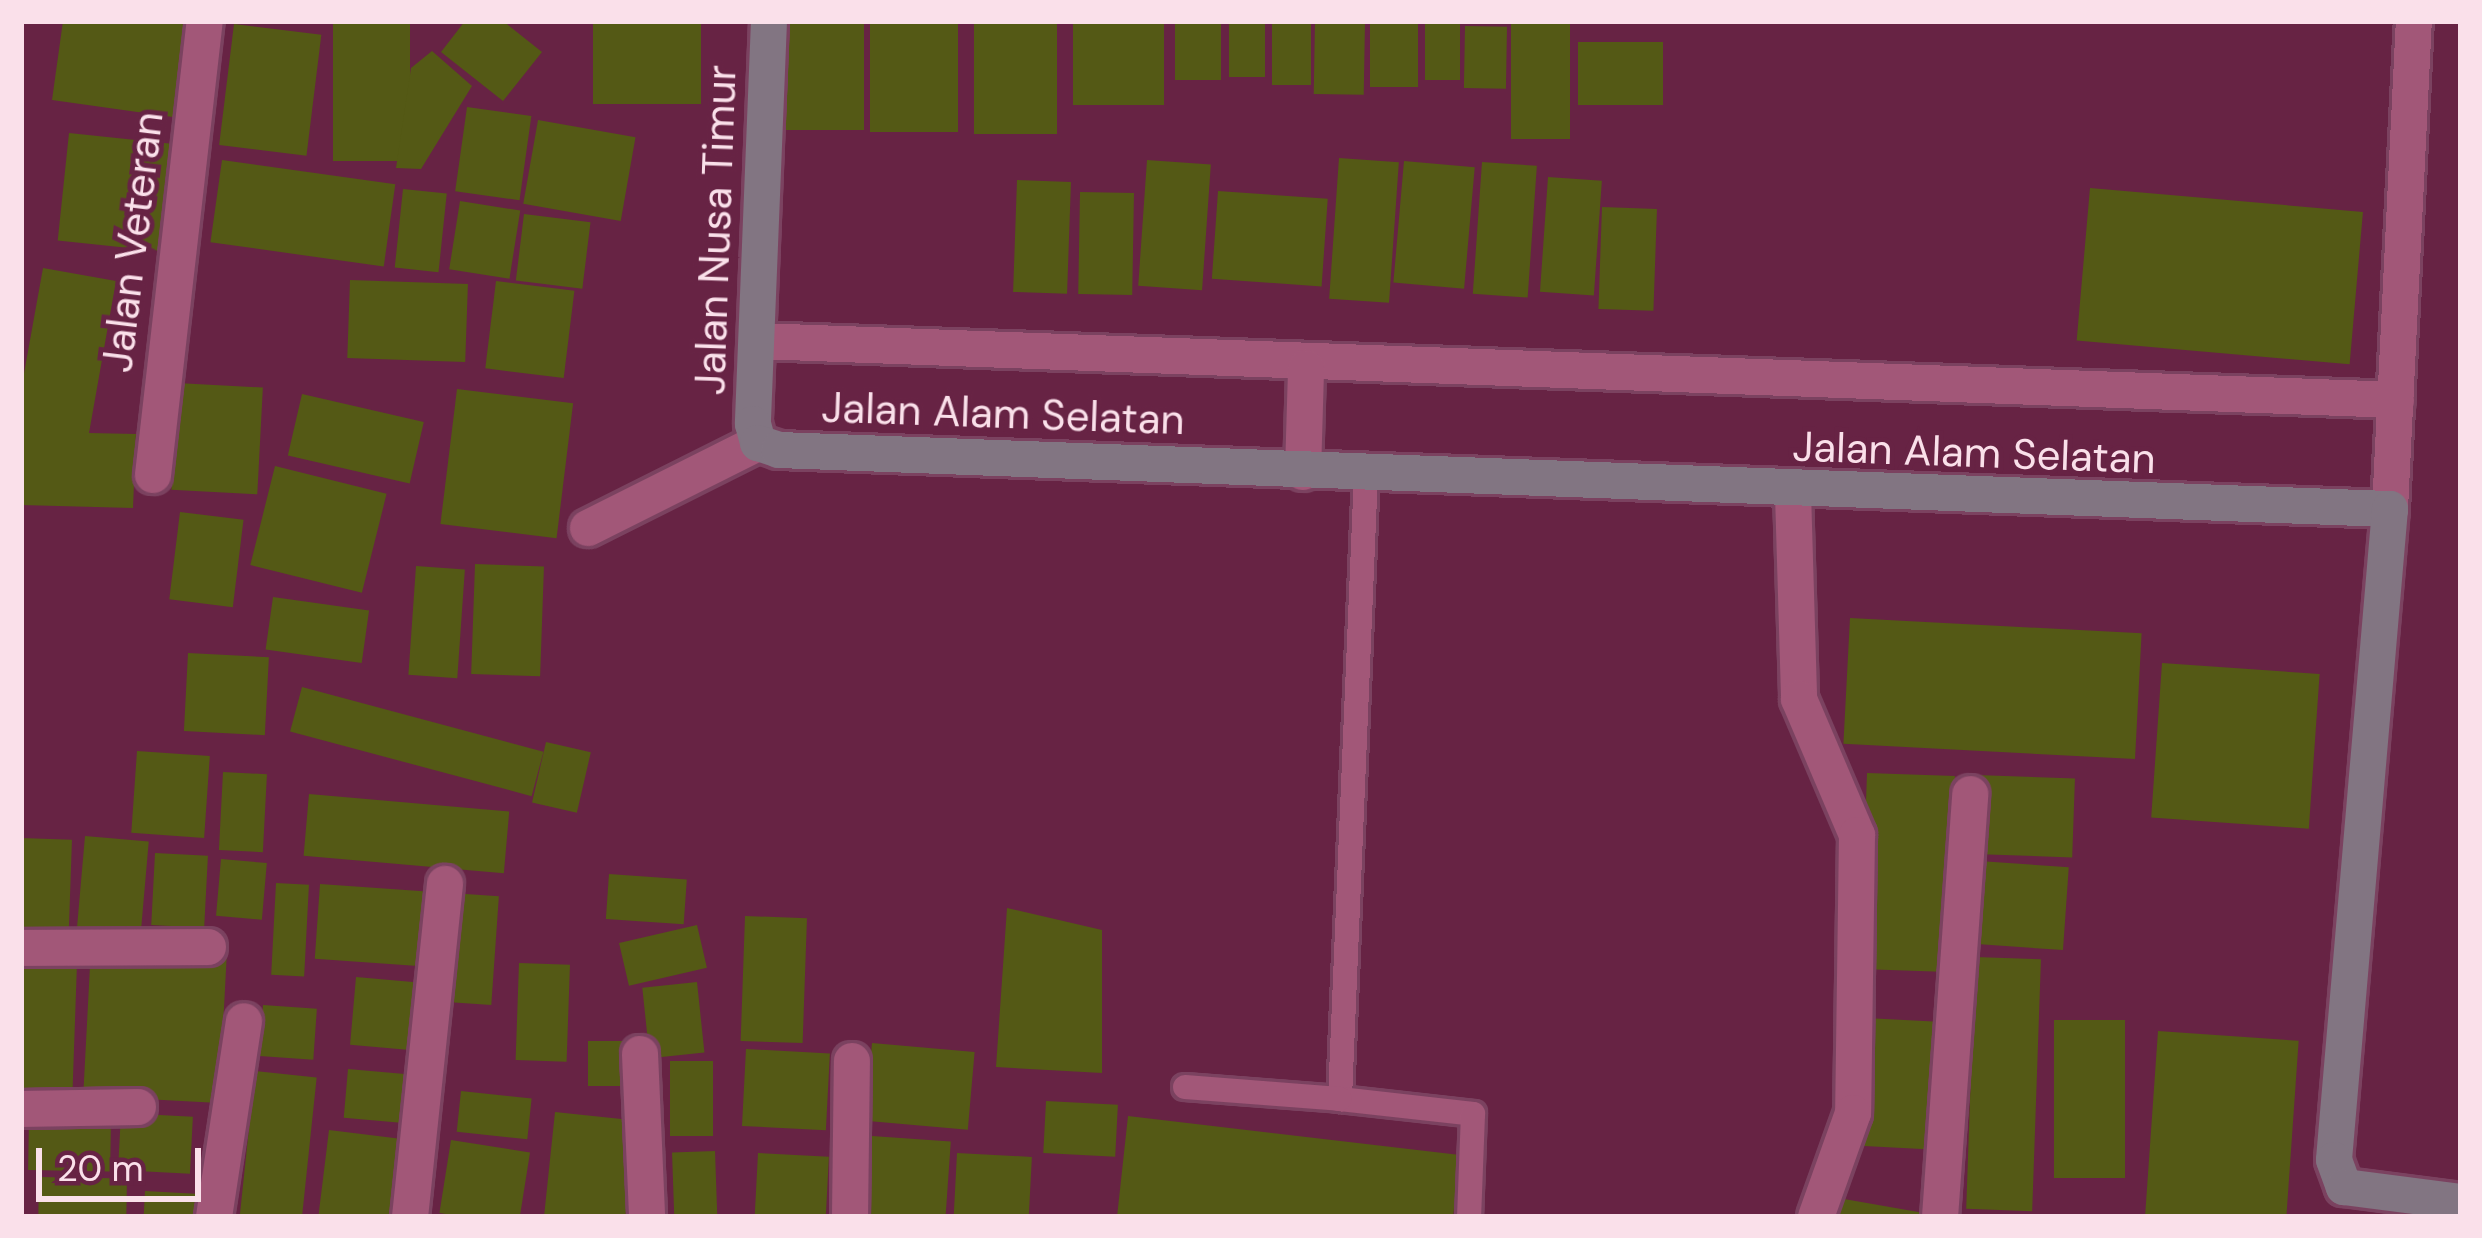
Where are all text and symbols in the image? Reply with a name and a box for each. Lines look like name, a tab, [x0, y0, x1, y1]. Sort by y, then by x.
street label: Jalan Nusa Timur	[685, 64, 747, 396]
street label: Jalan Veteran	[92, 109, 174, 375]
street label: Jalan Alam Selatan	[821, 382, 1185, 446]
street label: Jalan Alam Selatan	[1792, 421, 2156, 485]
scale bar	[42, 1124, 207, 1198]
text: 20 m	[57, 1145, 144, 1192]

